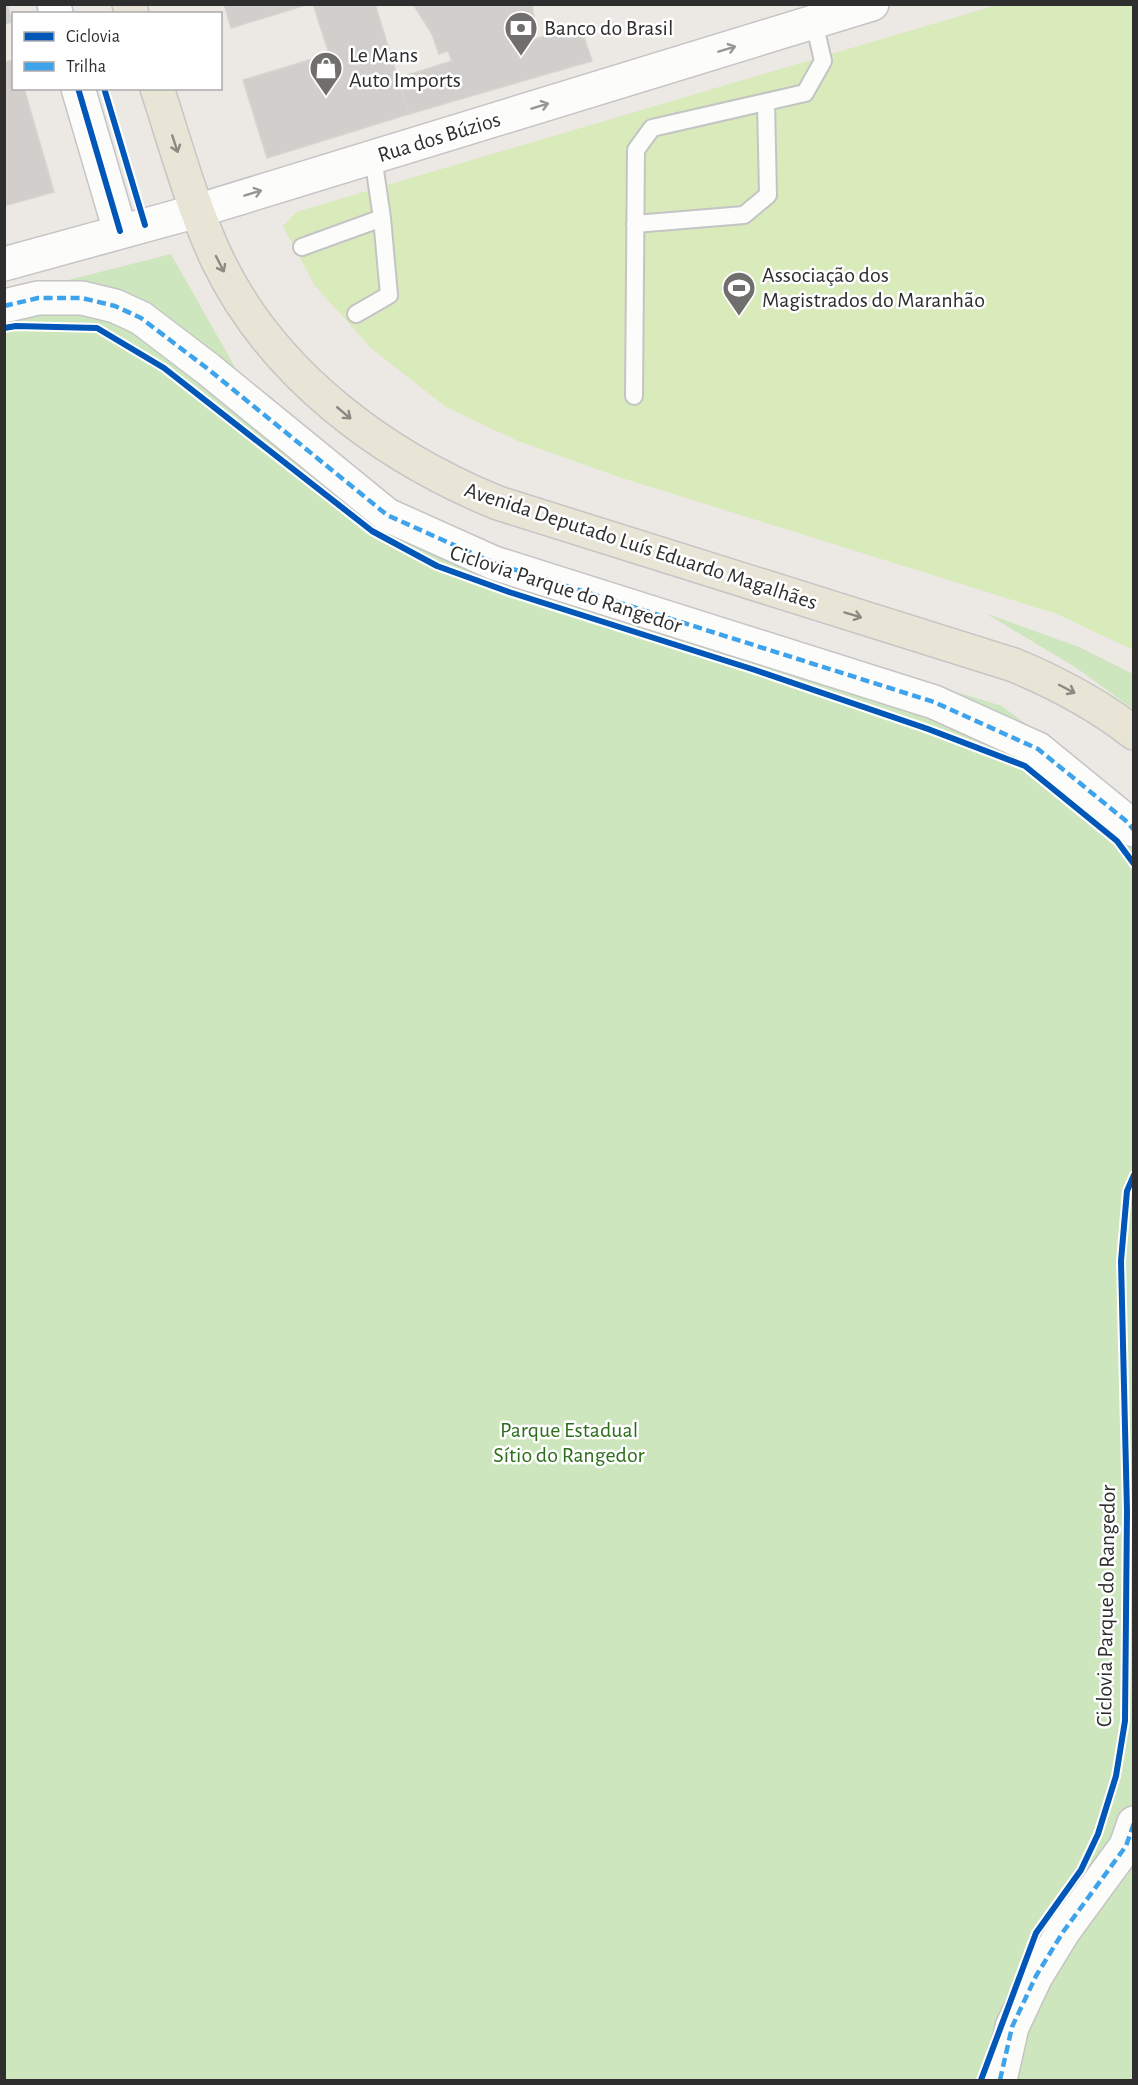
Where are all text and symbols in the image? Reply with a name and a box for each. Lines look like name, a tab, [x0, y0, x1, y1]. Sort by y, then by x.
bank icon: Banco do Brasil	[503, 10, 539, 57]
legend	[12, 12, 222, 90]
place label: Banco do Brasil	[544, 17, 673, 39]
text: Ciclovia	[66, 28, 120, 46]
one-way arrow	[717, 43, 736, 54]
place label: Le Mans Auto Imports	[349, 44, 461, 91]
shop icon: Le Mans Auto Imports	[308, 50, 344, 97]
text: Trilha	[66, 58, 106, 76]
one-way arrow	[530, 100, 549, 111]
street label: Rua dos Búzios	[375, 108, 503, 166]
one-way arrow	[170, 134, 181, 153]
one-way arrow	[243, 187, 262, 198]
one-way arrow	[215, 255, 226, 273]
place label: Associação dos Magistrados do Maranhão	[762, 264, 985, 311]
sports icon: Associação dos Magistrados do Maranhão	[721, 270, 757, 317]
one-way arrow	[336, 406, 351, 420]
street label: Avenida Deputado Luís Eduardo Magalhães	[462, 478, 820, 614]
street label: Ciclovia Parque do Rangedor	[447, 541, 685, 637]
one-way arrow	[843, 610, 862, 621]
one-way arrow	[1057, 684, 1075, 695]
park label: Parque Estadual Sítio do Rangedor	[493, 1419, 645, 1466]
street label: Ciclovia Parque do Rangedor	[1093, 1485, 1119, 1727]

